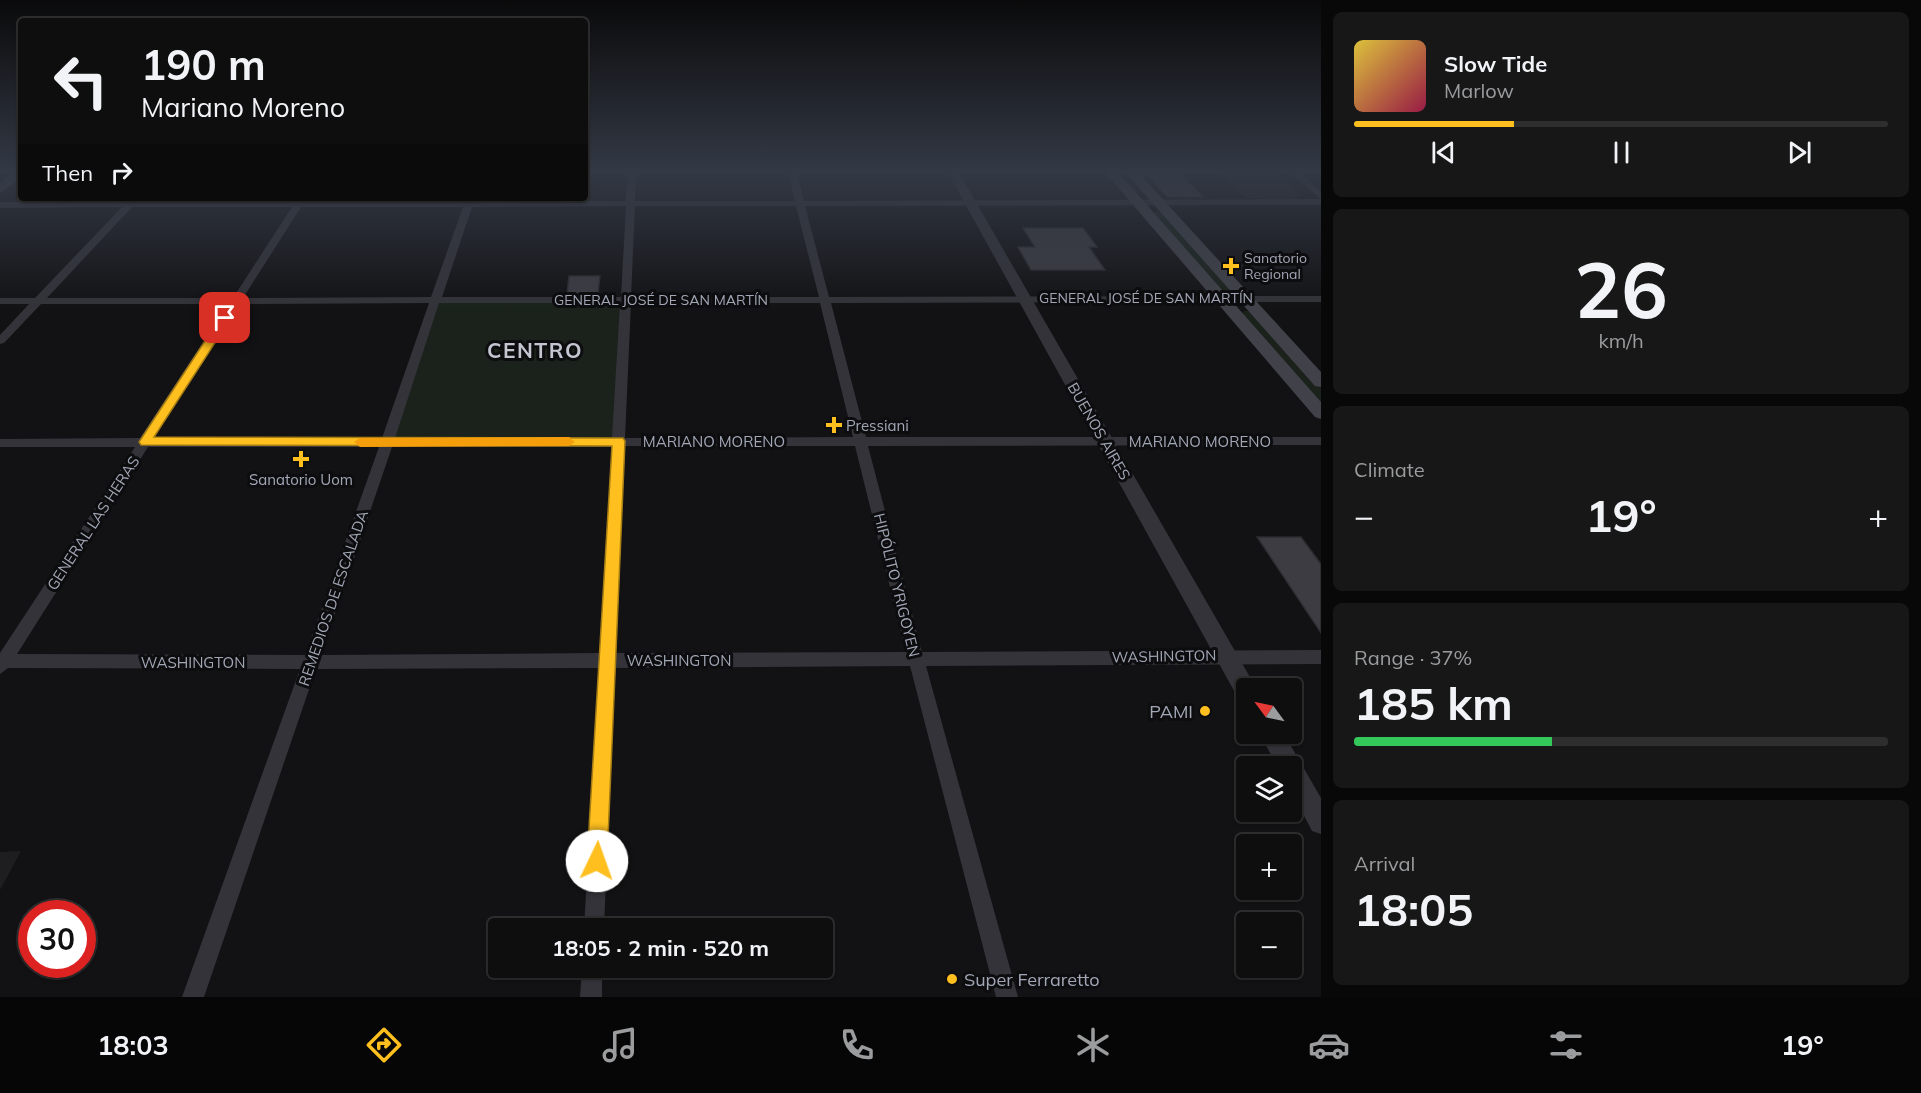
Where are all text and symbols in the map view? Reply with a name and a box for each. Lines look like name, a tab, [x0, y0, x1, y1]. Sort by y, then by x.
text: 190 m	[141, 38, 266, 91]
icon: left	[42, 42, 120, 120]
text: Slow Tide	[1444, 50, 1547, 78]
text: Marlow	[1444, 78, 1514, 103]
text: Mariano Moreno	[141, 90, 345, 124]
icon: previous	[1427, 136, 1460, 169]
icon: pause	[1605, 136, 1638, 169]
icon: next	[1783, 136, 1816, 169]
icon: right	[105, 156, 138, 189]
text: Then	[42, 159, 93, 187]
text: 26	[1574, 240, 1668, 338]
place label: Sanatorio Regional	[1244, 249, 1307, 283]
marker: Sanatorio Regional	[1222, 257, 1240, 275]
street label: GENERAL JOSÉ DE SAN MARTÍN	[1039, 289, 1253, 307]
street label: GENERAL JOSÉ DE SAN MARTÍN	[554, 291, 768, 309]
pin	[199, 292, 250, 343]
icon: arrive	[208, 301, 241, 334]
text: km/h	[1598, 328, 1644, 353]
district label: CENTRO	[487, 337, 583, 363]
street label: BUENOS AIRES	[1063, 379, 1135, 483]
place label: Pressiani	[846, 416, 909, 435]
marker: Pressiani	[827, 418, 841, 432]
street label: MARIANO MORENO	[643, 432, 785, 451]
street label: MARIANO MORENO	[1129, 432, 1271, 451]
marker: Sanatorio Uom	[292, 450, 310, 468]
street label: GENERAL LAS HERAS	[43, 452, 143, 594]
text: Climate	[1354, 457, 1425, 482]
place label: Sanatorio Uom	[249, 470, 353, 489]
text: 19°	[1585, 487, 1657, 543]
text: −	[1354, 495, 1374, 536]
text: +	[1868, 495, 1888, 536]
street label: REMEDIOS DE ESCALADA	[294, 508, 372, 688]
street label: HIPÓLITO YRIGOYEN	[870, 511, 924, 659]
text: Range · 37%	[1354, 645, 1472, 670]
street label: WASHINGTON	[1111, 646, 1217, 666]
street label: WASHINGTON	[627, 651, 731, 670]
street label: WASHINGTON	[141, 653, 245, 672]
text: 185 km	[1354, 675, 1513, 731]
north arrow	[1236, 678, 1302, 744]
map controls	[1236, 678, 1302, 978]
place label: PAMI	[1149, 700, 1193, 723]
marker: PAMI	[1198, 704, 1212, 718]
button: layers	[1236, 756, 1302, 822]
position arrow	[565, 829, 629, 893]
button: +	[1236, 834, 1302, 900]
text: Arrival	[1354, 851, 1415, 876]
text: 18:05	[1354, 881, 1473, 937]
speed limit sign: 30	[18, 900, 96, 978]
button: −	[1236, 912, 1302, 978]
text: 18:05 · 2 min · 520 m	[552, 934, 769, 962]
place label: Super Ferraretto	[964, 968, 1100, 991]
marker: Super Ferraretto	[945, 972, 959, 986]
icon: directions	[363, 1024, 405, 1066]
icon: music	[599, 1024, 641, 1066]
icon: phone	[836, 1024, 878, 1066]
icon: climate	[1072, 1024, 1114, 1066]
icon: car	[1308, 1024, 1350, 1066]
icon: filters	[1545, 1024, 1587, 1066]
text: 18:03	[97, 1028, 169, 1062]
text: 19°	[1781, 1028, 1824, 1062]

